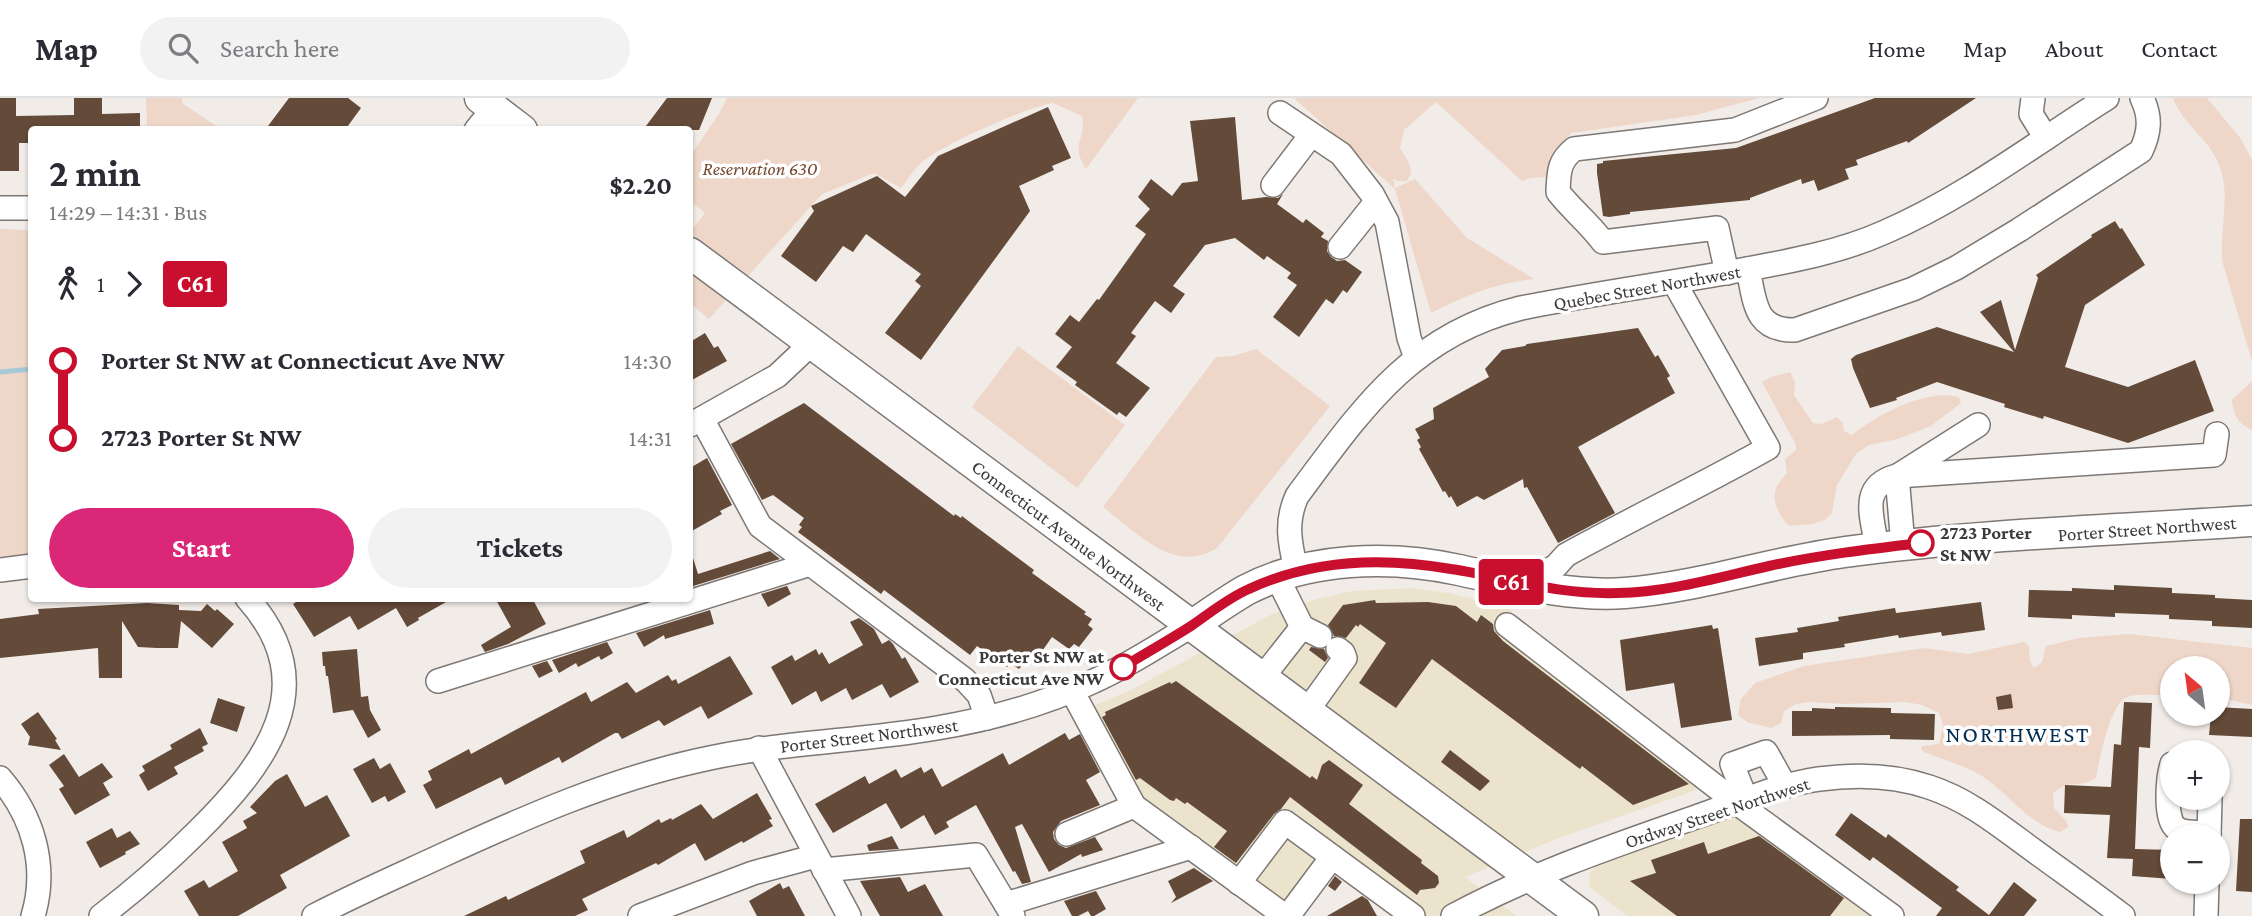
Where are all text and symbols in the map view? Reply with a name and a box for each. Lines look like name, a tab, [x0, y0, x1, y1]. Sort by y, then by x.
search box	[140, 17, 630, 80]
icon: search	[164, 29, 202, 67]
text: Map	[35, 30, 98, 67]
text: Search here	[220, 34, 339, 63]
text: Home	[1868, 35, 1925, 62]
text: Map	[1963, 35, 2007, 62]
text: About	[2045, 35, 2103, 62]
text: Contact	[2141, 35, 2217, 62]
text: 2 min	[49, 152, 141, 194]
park label: Reservation 630	[702, 158, 818, 179]
text: $2.20	[609, 171, 672, 200]
text: 14:29 – 14:31 · Bus	[49, 199, 207, 225]
street label: Quebec Street Northwest	[1552, 261, 1743, 314]
icon: walk	[49, 265, 87, 303]
icon: forward	[115, 265, 153, 303]
text: C61	[177, 270, 213, 297]
text: 1	[97, 271, 105, 297]
text: Porter St NW at Connecticut Ave NW	[101, 346, 504, 375]
text: 14:30	[623, 348, 672, 374]
text: 2723 Porter St NW	[101, 423, 302, 452]
text: 14:31	[629, 425, 672, 451]
street label: Connecticut Avenue Northwest	[968, 456, 1170, 615]
button: Start	[49, 508, 354, 588]
button: Tickets	[368, 508, 672, 588]
street label: Porter Street Northwest	[2057, 512, 2238, 545]
place label: 2723 Porter St NW	[1940, 522, 2032, 565]
marker: 2723 Porter St NW	[1908, 530, 1934, 556]
line badge: C61	[1471, 559, 1551, 605]
text: C61	[1493, 568, 1529, 595]
place label: Porter St NW at Connecticut Ave NW	[938, 646, 1105, 689]
marker: Porter St NW at Connecticut Ave NW	[1110, 654, 1136, 680]
north arrow	[2160, 656, 2230, 726]
map controls	[2160, 656, 2230, 894]
street label: Porter Street Northwest	[779, 714, 960, 757]
district label: NORTHWEST	[1945, 721, 2091, 747]
button: +	[2160, 740, 2230, 810]
street label: Ordway Street Northwest	[1622, 772, 1813, 852]
button: −	[2160, 824, 2230, 894]

